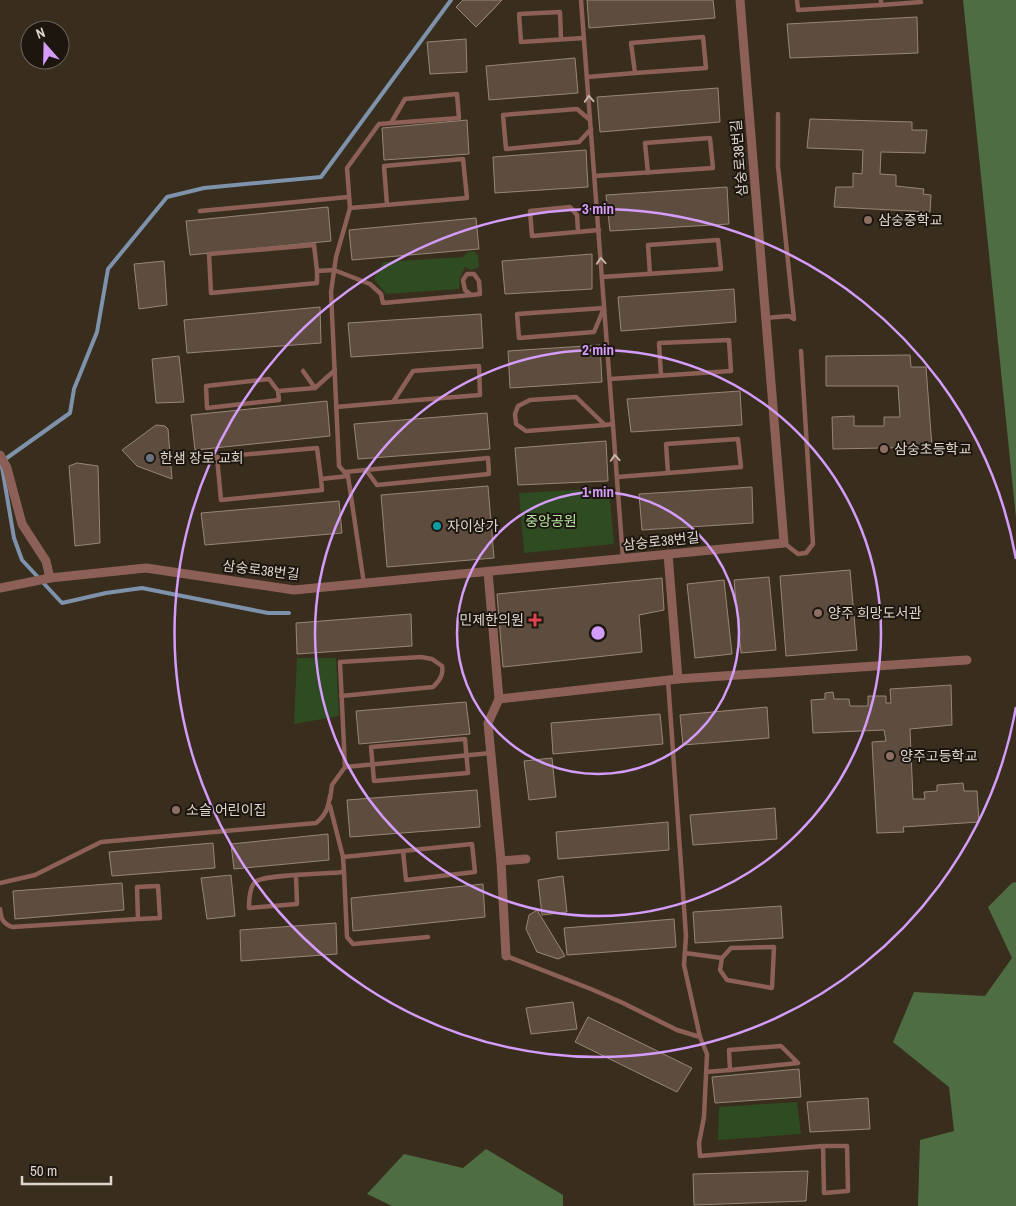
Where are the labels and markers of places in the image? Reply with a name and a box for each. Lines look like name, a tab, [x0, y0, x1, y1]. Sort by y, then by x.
place label: 삼숭중학교	[878, 211, 943, 229]
marker: 삼숭중학교	[862, 214, 874, 226]
place label: 삼숭초등학교	[894, 440, 971, 458]
marker: 삼숭초등학교	[878, 443, 890, 455]
place label: 한샘 장로 교회	[160, 449, 244, 467]
marker: 한샘 장로 교회	[144, 452, 156, 464]
place label: 자이상가	[447, 517, 499, 535]
marker: 자이상가	[431, 520, 443, 532]
place label: 양주 희망도서관	[828, 604, 921, 622]
marker: 양주 희망도서관	[812, 607, 824, 619]
place label: 민제한의원	[460, 611, 524, 629]
marker: 민제한의원	[528, 613, 542, 627]
centre of rings	[589, 624, 607, 642]
place label: 양주고등학교	[900, 747, 977, 765]
marker: 양주고등학교	[884, 750, 896, 762]
place label: 소슬 어린이집	[186, 801, 266, 819]
marker: 소슬 어린이집	[170, 804, 182, 816]

